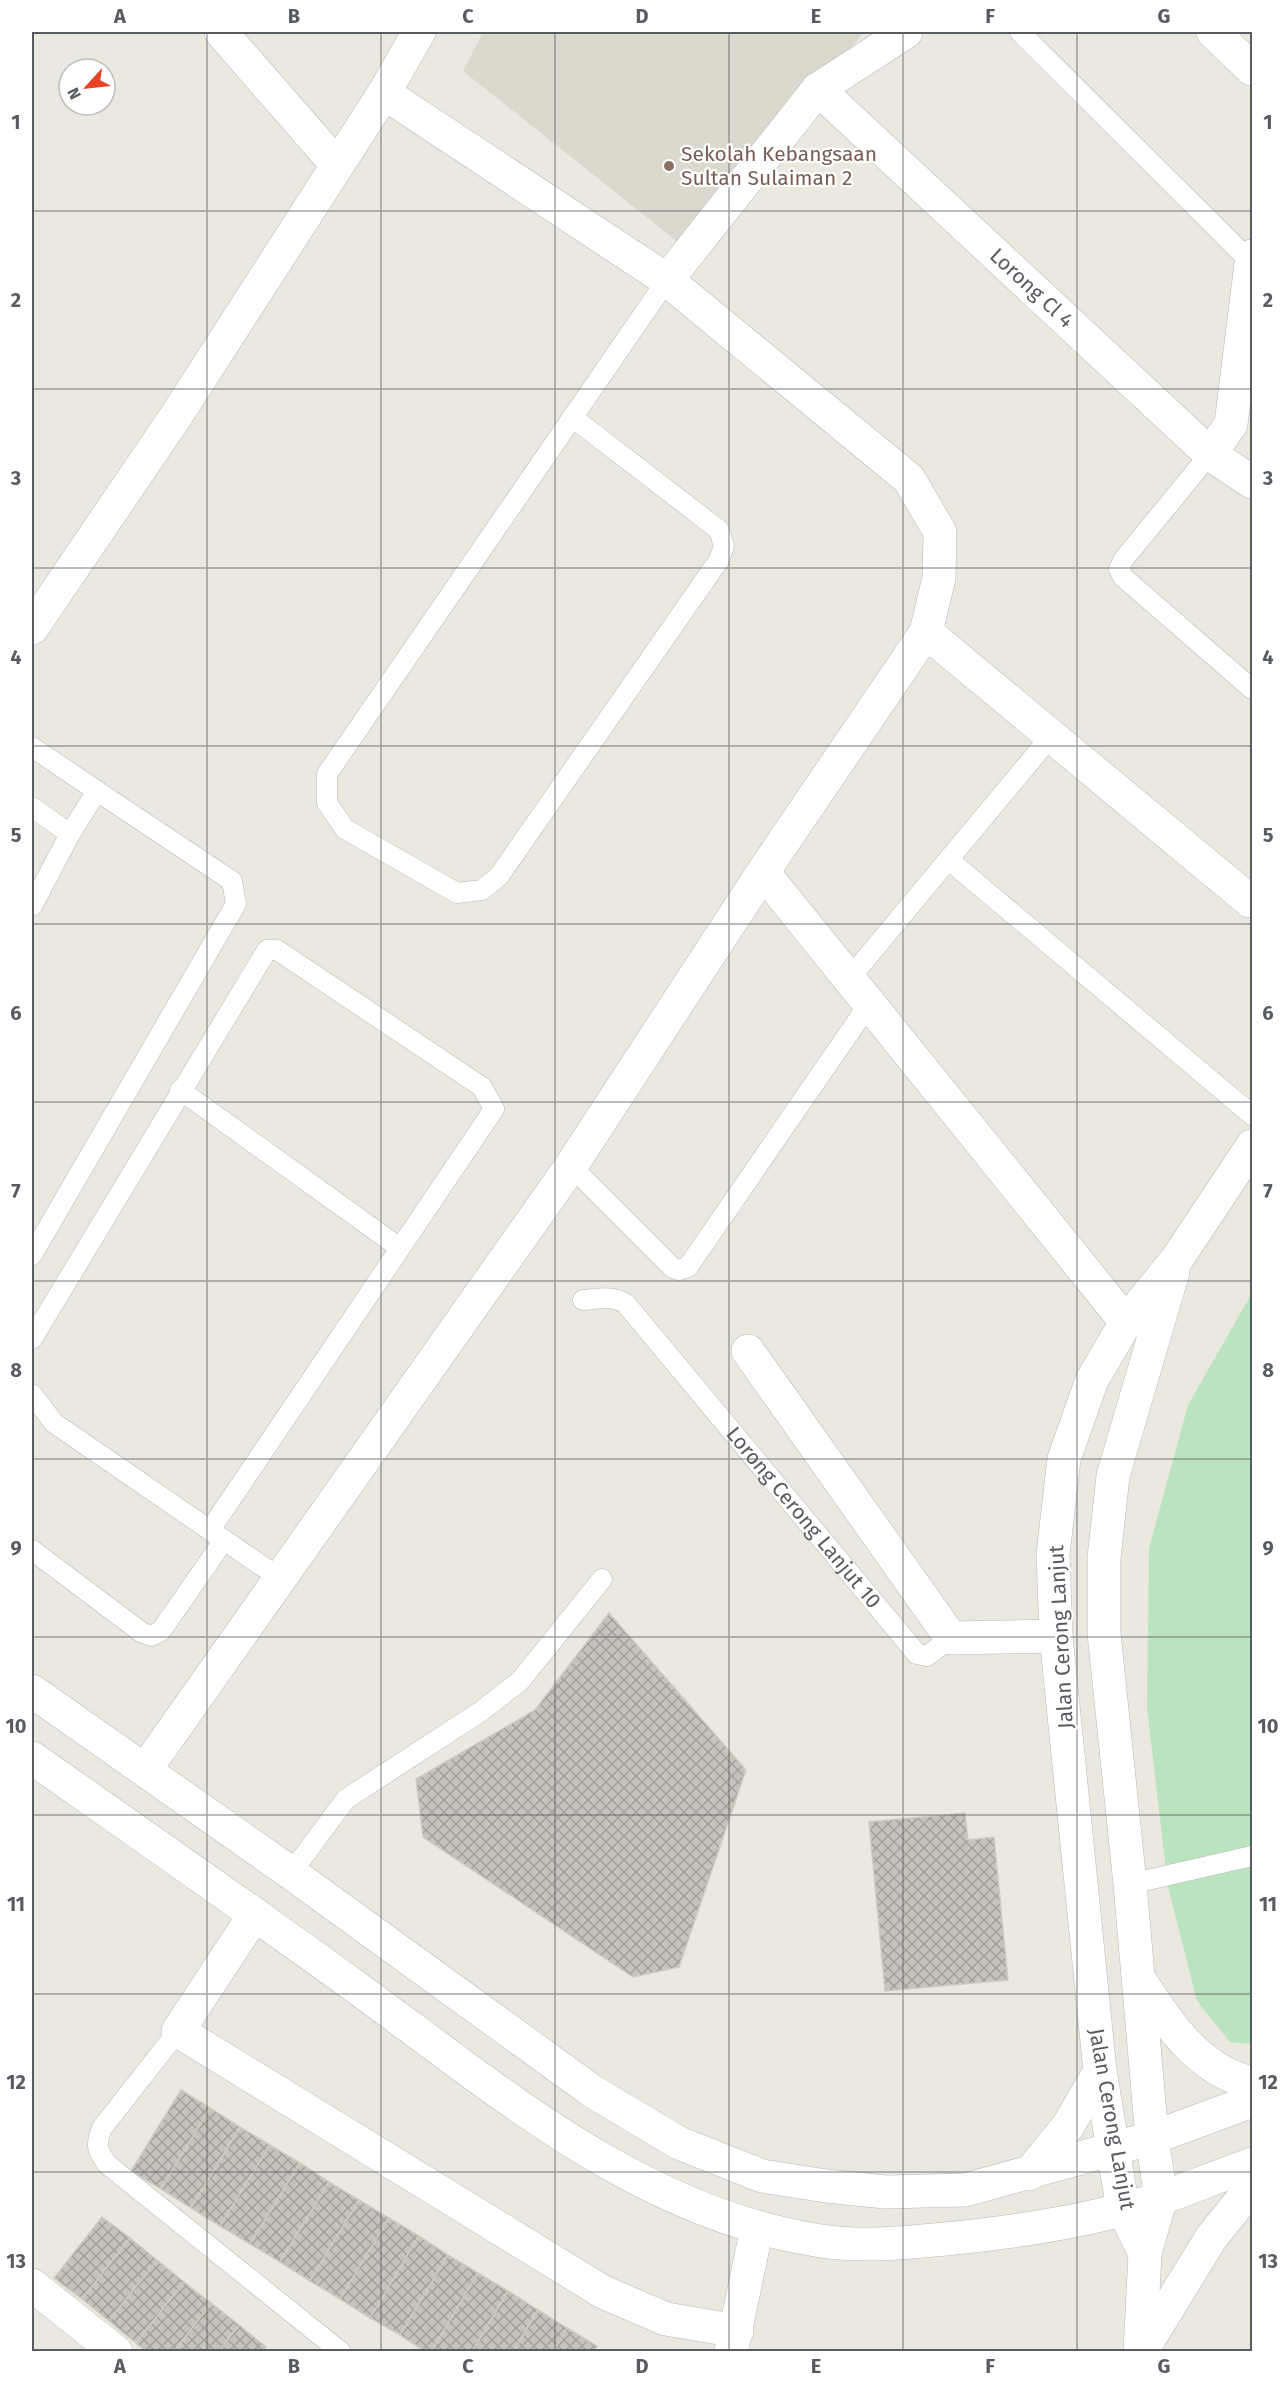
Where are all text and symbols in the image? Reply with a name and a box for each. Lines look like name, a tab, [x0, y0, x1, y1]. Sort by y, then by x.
text: A	[113, 4, 127, 28]
text: B	[288, 4, 300, 28]
text: C	[462, 4, 474, 28]
text: D	[635, 4, 649, 28]
text: E	[811, 4, 821, 28]
text: F	[985, 4, 995, 28]
text: G	[1158, 4, 1170, 28]
north arrow	[57, 57, 117, 117]
text: N	[63, 85, 85, 103]
text: 1	[11, 110, 21, 134]
text: 1	[1263, 110, 1273, 134]
place label: Sekolah Kebangsaan Sultan Sulaiman 2	[681, 141, 877, 191]
marker: Sekolah Kebangsaan Sultan Sulaiman 2	[662, 159, 676, 173]
street label: Lorong Cl 4	[984, 243, 1079, 333]
text: 2	[11, 288, 21, 312]
text: 2	[1263, 288, 1273, 312]
text: 3	[10, 466, 21, 490]
text: 3	[1262, 466, 1273, 490]
text: 4	[10, 645, 22, 669]
text: 4	[1262, 645, 1274, 669]
text: 5	[11, 823, 22, 847]
text: 5	[1263, 823, 1274, 847]
text: 6	[10, 1001, 22, 1025]
text: 6	[1262, 1001, 1274, 1025]
text: 7	[11, 1179, 21, 1203]
text: 7	[1263, 1179, 1273, 1203]
text: 8	[10, 1358, 22, 1382]
text: 8	[1262, 1358, 1274, 1382]
street label: Lorong Cerong Lanjut 10	[721, 1422, 887, 1614]
text: 9	[10, 1536, 22, 1560]
text: 9	[1262, 1536, 1274, 1560]
street label: Jalan Cerong Lanjut	[1043, 1544, 1079, 1730]
text: 10	[6, 1714, 26, 1738]
text: 10	[1258, 1714, 1278, 1738]
text: 11	[7, 1892, 25, 1916]
text: 11	[1259, 1892, 1277, 1916]
street label: Jalan Cerong Lanjut	[1083, 2026, 1141, 2212]
text: 12	[6, 2070, 26, 2094]
text: 12	[1258, 2070, 1278, 2094]
text: 13	[6, 2249, 26, 2273]
text: 13	[1258, 2249, 1278, 2273]
text: A	[113, 2354, 127, 2378]
text: B	[288, 2354, 300, 2378]
text: C	[462, 2354, 474, 2378]
text: D	[635, 2354, 649, 2378]
text: E	[811, 2354, 821, 2378]
text: F	[985, 2354, 995, 2378]
text: G	[1158, 2354, 1170, 2378]

